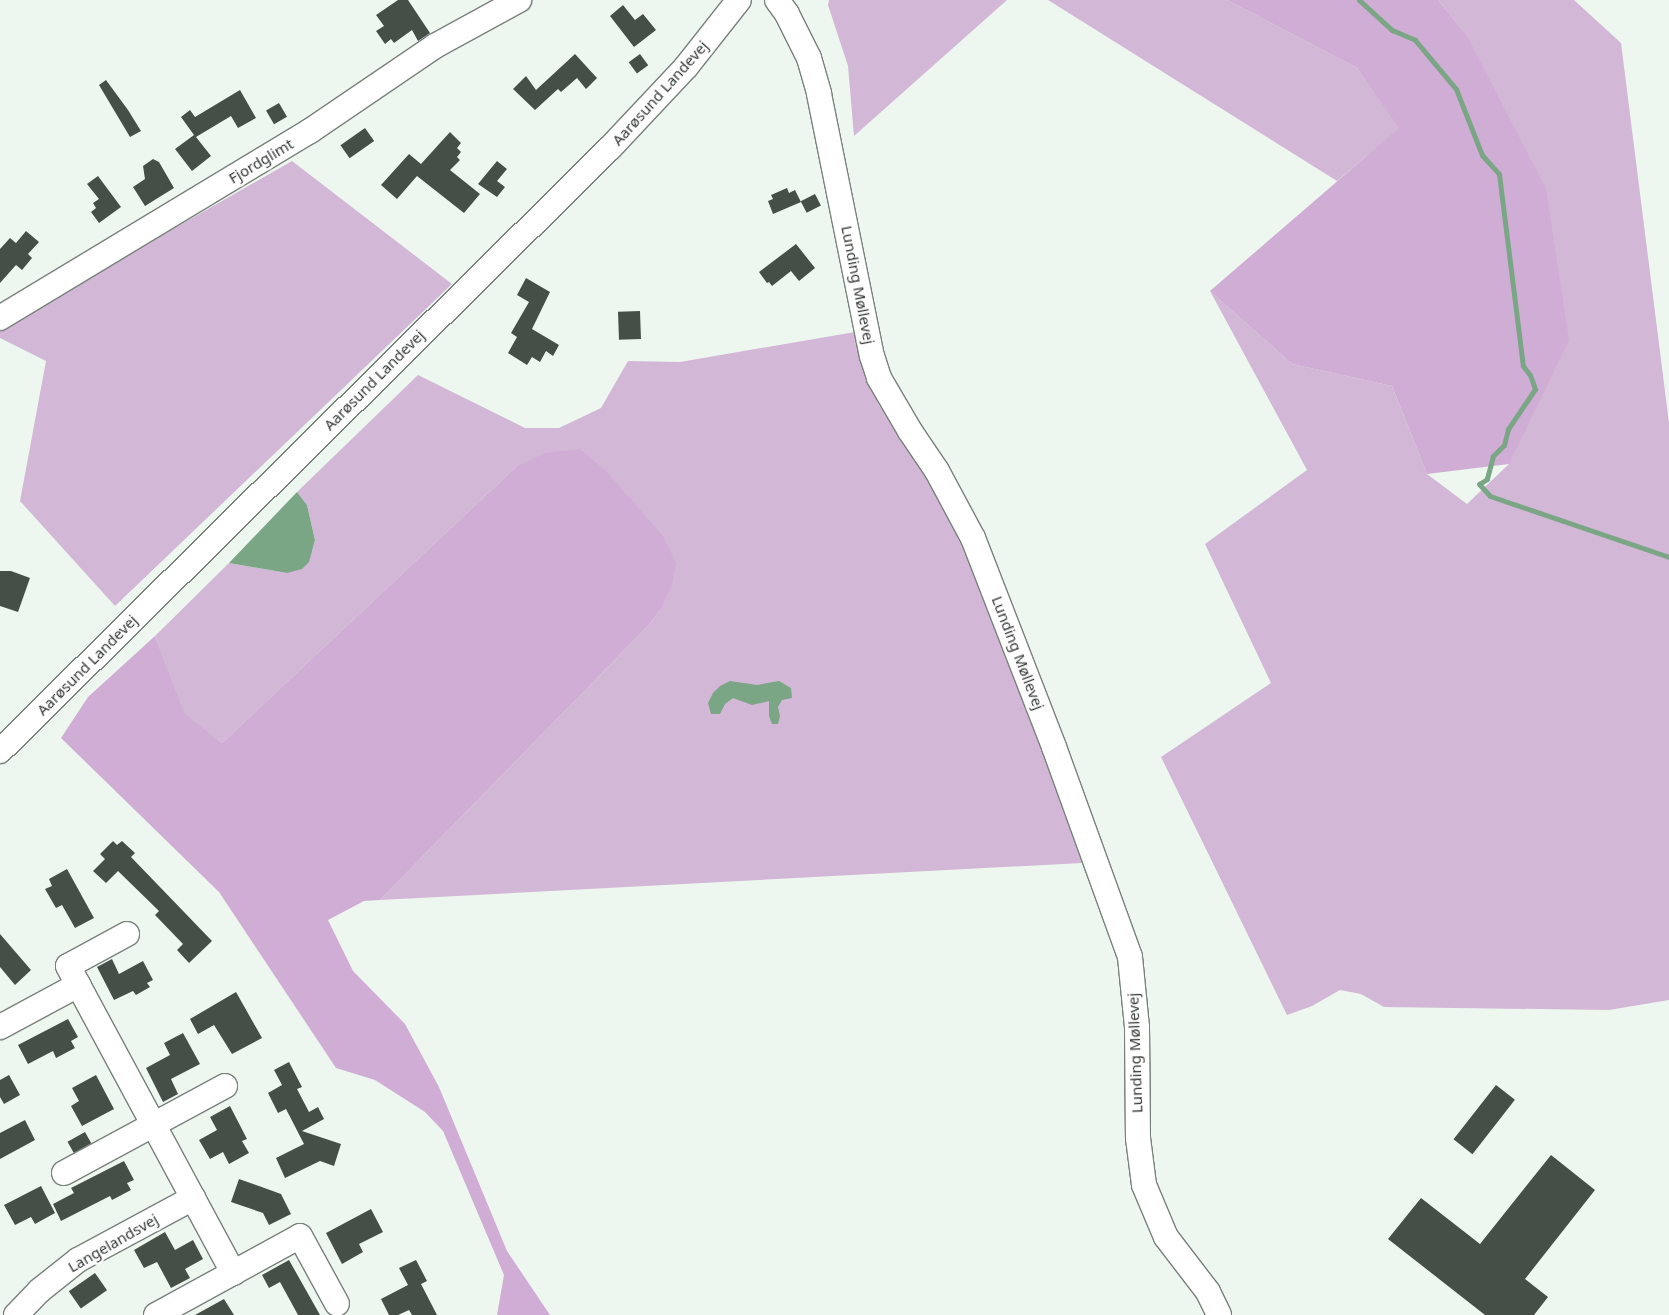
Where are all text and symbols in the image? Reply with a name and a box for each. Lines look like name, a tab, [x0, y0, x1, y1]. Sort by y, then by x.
street label: Aarøsund Landevej	[608, 37, 712, 149]
street label: Fjordglimt	[225, 135, 297, 187]
street label: Lunding Møllevej	[838, 224, 878, 346]
street label: Aarøsund Landevej	[320, 326, 428, 434]
street label: Lunding Møllevej	[988, 594, 1048, 712]
street label: Aarøsund Landevej	[33, 611, 141, 719]
street label: Lunding Møllevej	[1124, 993, 1146, 1113]
street label: Langelandsvej	[65, 1210, 161, 1276]

